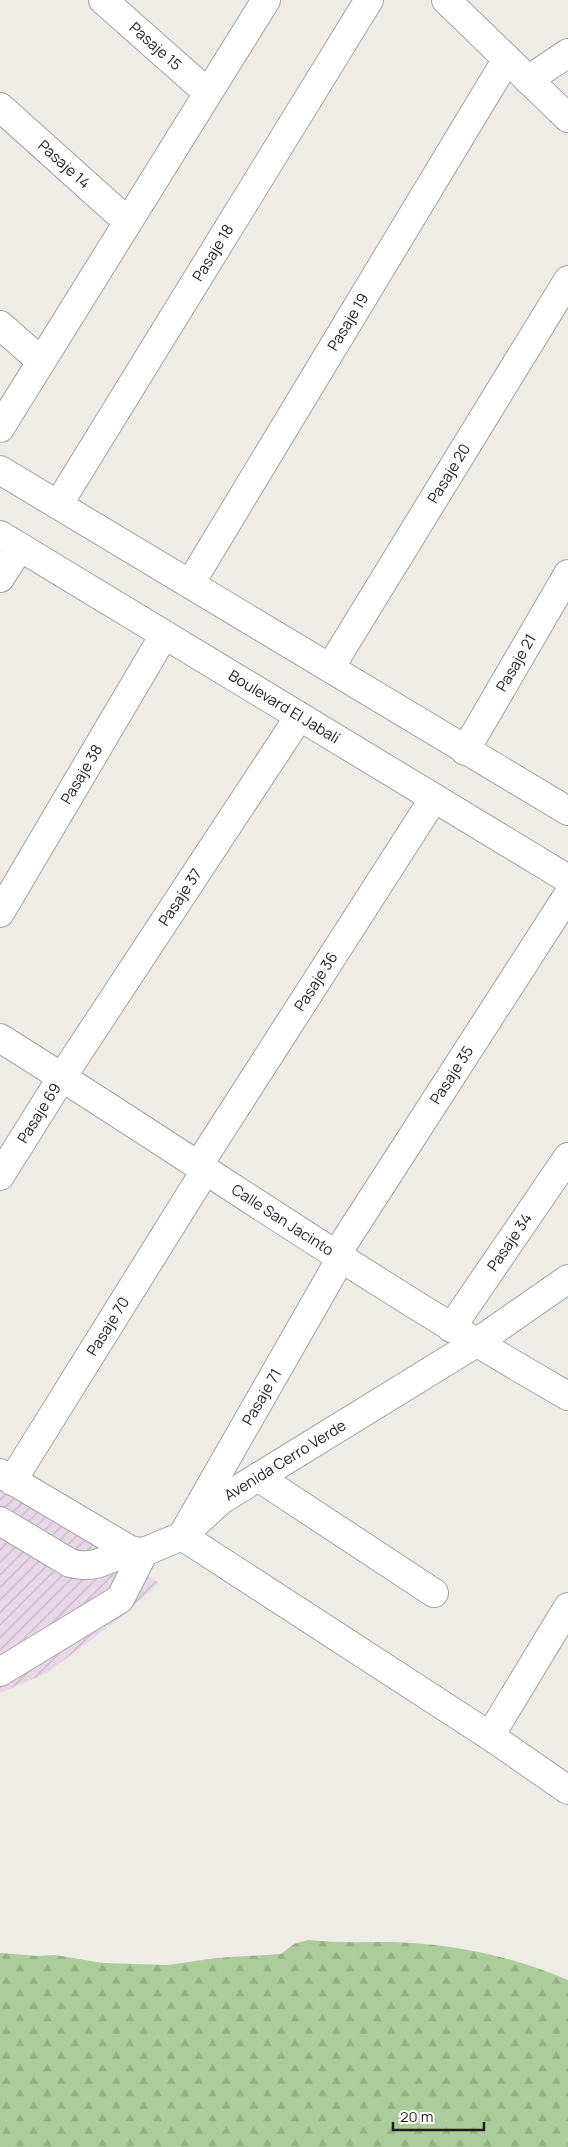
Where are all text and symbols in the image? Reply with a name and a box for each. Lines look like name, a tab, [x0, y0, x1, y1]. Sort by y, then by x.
street label: Pasaje 15	[125, 17, 186, 75]
street label: Pasaje 14	[34, 135, 95, 193]
street label: Pasaje 18	[187, 220, 238, 285]
street label: Pasaje 19	[322, 289, 373, 355]
street label: Pasaje 20	[422, 440, 475, 507]
street label: Pasaje 21	[491, 630, 541, 695]
street label: Boulevard El Jabalí	[225, 665, 344, 749]
street label: Pasaje 38	[56, 740, 107, 808]
street label: Pasaje 37	[153, 864, 206, 930]
street label: Pasaje 36	[289, 948, 343, 1015]
street label: Pasaje 35	[425, 1042, 478, 1108]
street label: Pasaje 69	[12, 1079, 66, 1147]
street label: Calle San Jacinto	[227, 1179, 338, 1261]
street label: Pasaje 34	[482, 1209, 537, 1275]
street label: Pasaje 70	[82, 1293, 134, 1360]
street label: Pasaje 71	[237, 1365, 286, 1429]
street label: Avenida Cerro Verde	[220, 1414, 350, 1505]
scale bar	[393, 2100, 484, 2132]
text: 20 m	[400, 2106, 433, 2127]

